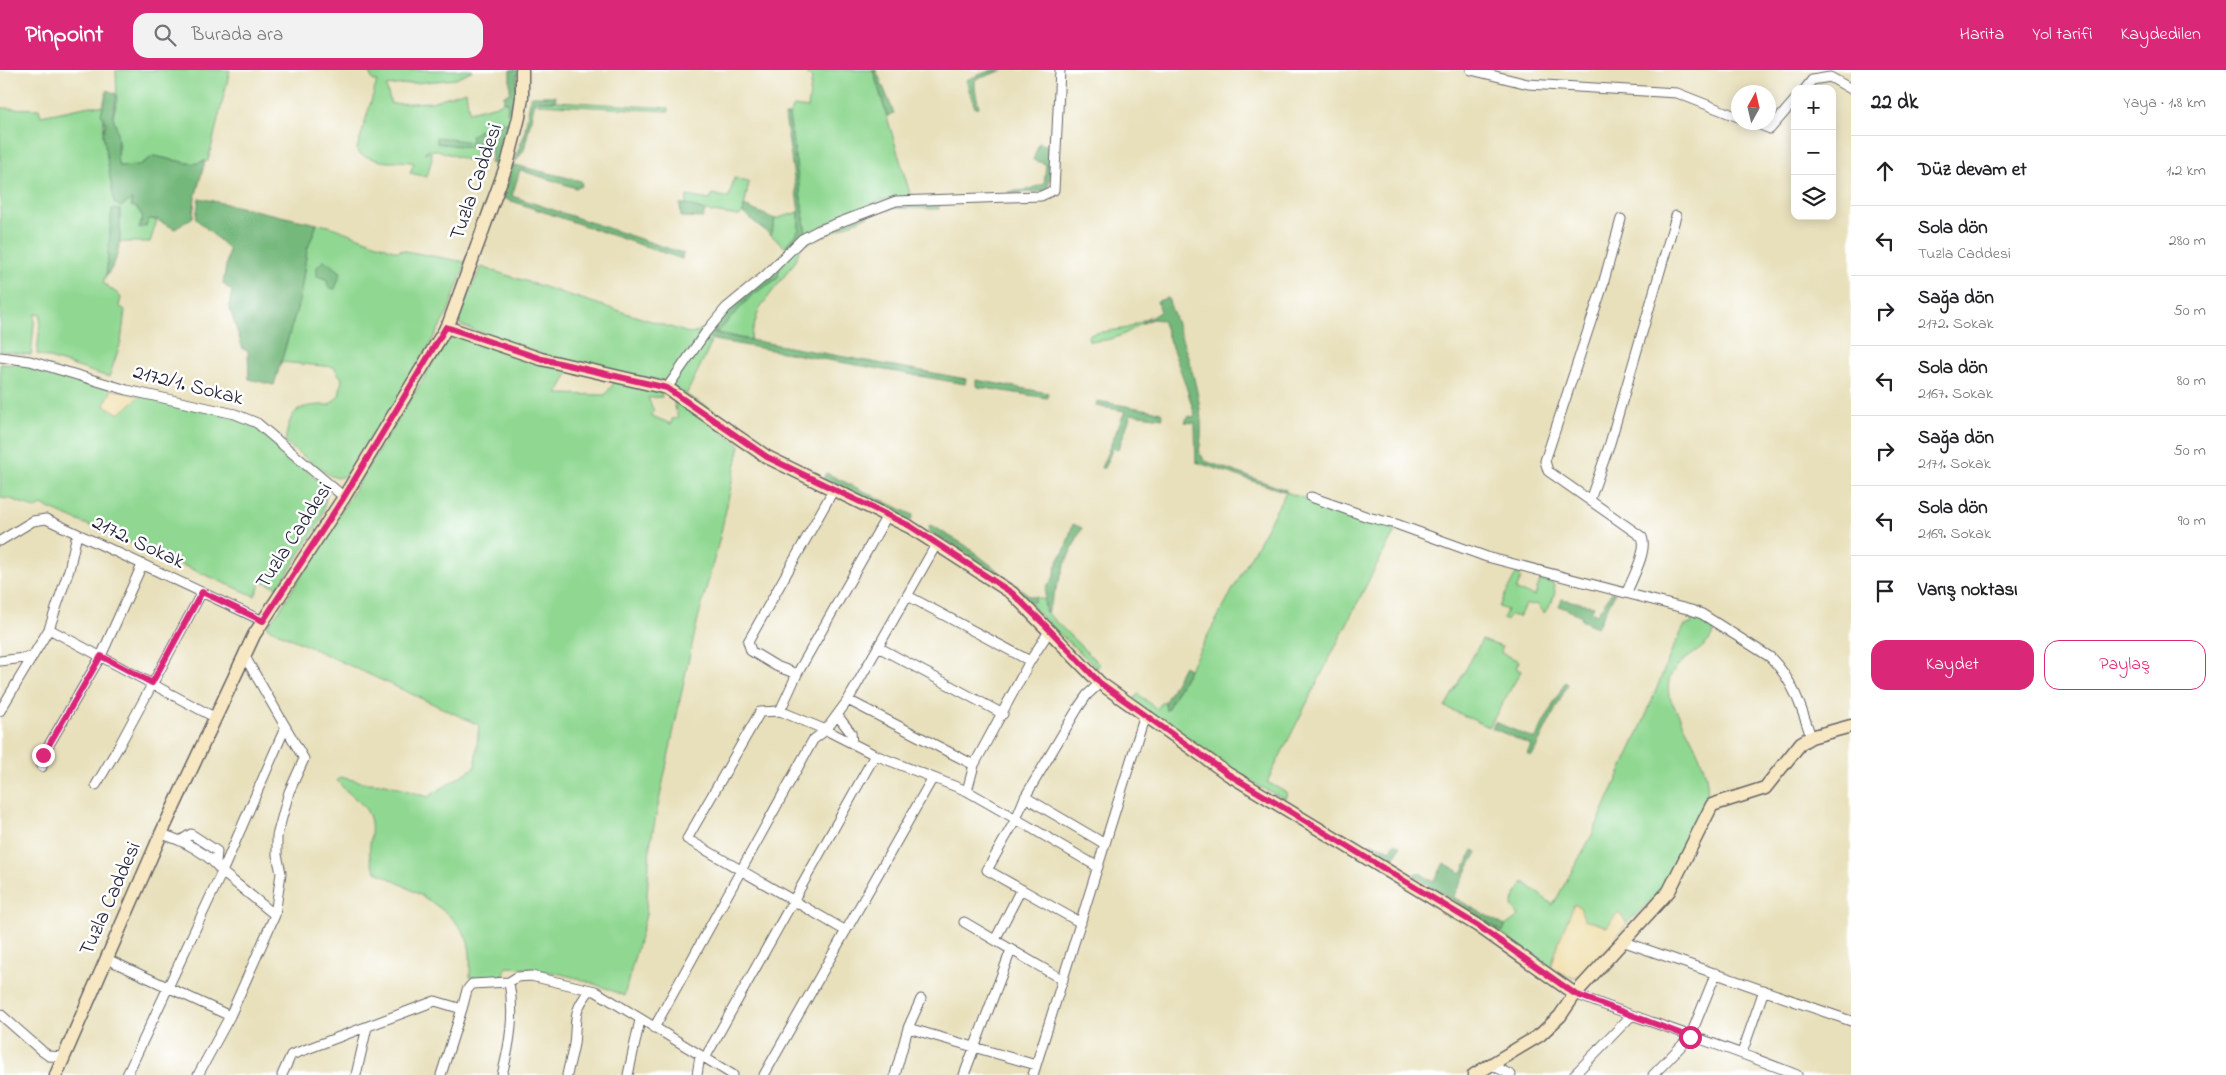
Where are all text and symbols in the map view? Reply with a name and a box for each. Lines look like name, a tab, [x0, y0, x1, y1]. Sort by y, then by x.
search box	[133, 13, 483, 58]
text: Pinpoint	[25, 18, 103, 53]
icon: search	[151, 21, 179, 49]
text: Burada ara	[191, 22, 283, 49]
text: Harita	[1959, 22, 2004, 48]
text: Yol tarifi	[2032, 22, 2093, 48]
text: Kaydedilen	[2121, 22, 2201, 48]
north arrow	[1731, 85, 1776, 130]
map controls	[1791, 85, 1836, 220]
button: +	[1791, 85, 1836, 130]
text: 22 dk	[1871, 88, 1918, 118]
text: Yaya · 1.8 km	[2123, 91, 2206, 115]
street label: Tuzla Caddesi	[443, 119, 511, 245]
button: −	[1791, 130, 1836, 175]
icon: ahead	[1871, 157, 1899, 185]
text: Düz devam et	[1918, 157, 2027, 184]
text: 1.2 km	[2166, 159, 2206, 183]
button: layers	[1791, 175, 1836, 220]
text: Sola dön	[1918, 215, 1988, 242]
icon: left	[1871, 227, 1899, 255]
text: 280 m	[2169, 229, 2206, 253]
text: Tuzla Caddesi	[1918, 242, 2011, 266]
text: Sağa dön	[1918, 285, 1994, 312]
icon: right	[1871, 297, 1899, 325]
text: 50 m	[2174, 299, 2206, 323]
text: 2172. Sokak	[1918, 312, 1994, 336]
text: Sola dön	[1918, 355, 1988, 382]
street label: 2172/1. Sokak	[130, 358, 247, 414]
icon: left	[1871, 367, 1899, 395]
text: 80 m	[2177, 369, 2206, 393]
text: 2167. Sokak	[1918, 382, 1993, 406]
text: Sağa dön	[1918, 425, 1994, 452]
icon: right	[1871, 437, 1899, 465]
text: 50 m	[2174, 439, 2206, 463]
text: 2171. Sokak	[1918, 452, 1991, 476]
street label: Tuzla Caddesi	[249, 477, 341, 595]
text: Sola dön	[1918, 495, 1988, 522]
icon: left	[1871, 507, 1899, 535]
street label: 2172. Sokak	[87, 508, 190, 578]
text: 90 m	[2178, 509, 2206, 533]
text: 2169. Sokak	[1918, 522, 1991, 546]
icon: arrive	[1871, 577, 1899, 605]
text: Varış noktası	[1918, 577, 2018, 604]
button: Kaydet	[1871, 640, 2034, 690]
button: Paylaş	[2044, 640, 2206, 690]
route end	[32, 744, 55, 767]
street label: Tuzla Caddesi	[72, 837, 150, 961]
route start	[1679, 1026, 1702, 1049]

